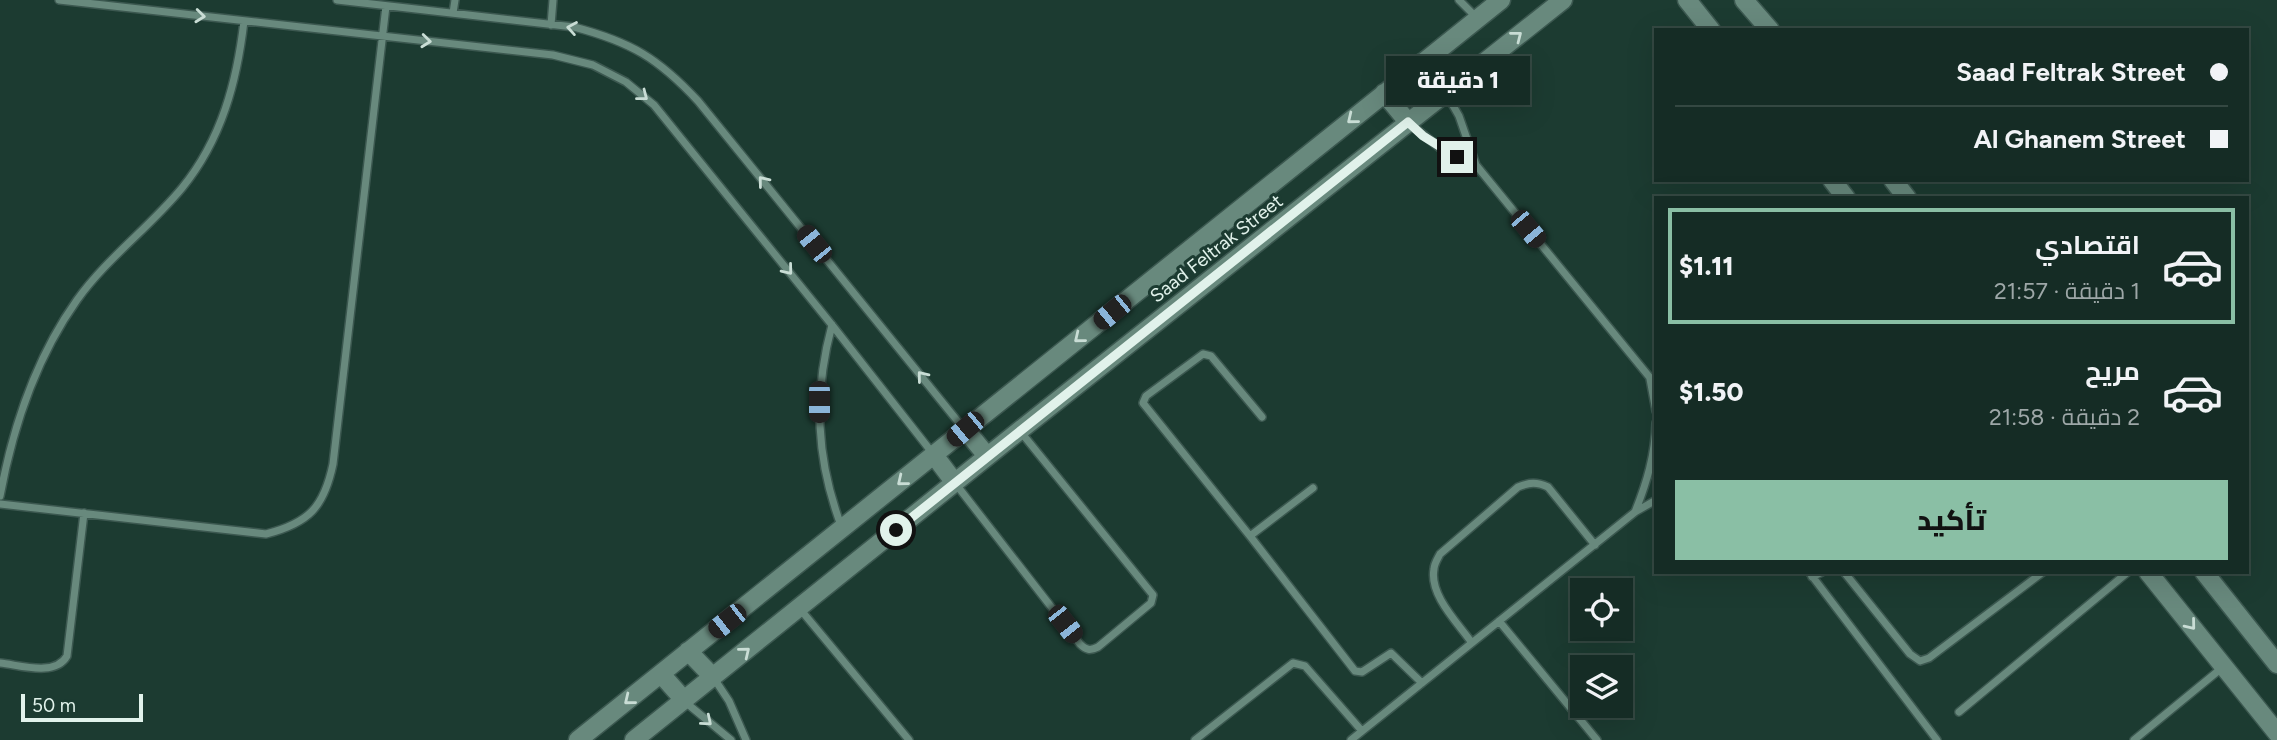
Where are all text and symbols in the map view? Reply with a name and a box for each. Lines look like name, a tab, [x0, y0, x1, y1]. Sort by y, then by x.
one-way arrow	[195, 8, 206, 23]
one-way arrow	[566, 21, 578, 36]
one-way arrow	[1509, 32, 1521, 45]
one-way arrow	[420, 34, 432, 49]
callout: 1 دقيقة	[1385, 55, 1529, 104]
text: Saad Feltrak Street	[1956, 56, 2186, 88]
text: 1 دقيقة	[1417, 66, 1499, 94]
one-way arrow	[635, 87, 647, 100]
one-way arrow	[1347, 111, 1360, 124]
text: Al Ghanem Street	[1973, 123, 2186, 155]
route end	[1441, 141, 1473, 173]
one-way arrow	[759, 176, 771, 189]
street label: Saad Feltrak Street	[1145, 189, 1287, 307]
car	[1507, 206, 1550, 252]
car	[793, 221, 836, 267]
text: اقتصادي	[2035, 229, 2140, 261]
icon: car	[2161, 235, 2224, 298]
text: $1.11	[1679, 250, 1733, 282]
one-way arrow	[780, 262, 793, 274]
text: 1 دقيقة · 21:57	[1994, 277, 2140, 305]
car	[1090, 291, 1135, 333]
one-way arrow	[1074, 330, 1087, 342]
text: مريح	[2085, 355, 2140, 387]
icon: car	[2161, 361, 2224, 424]
one-way arrow	[918, 372, 930, 385]
text: $1.50	[1679, 376, 1743, 408]
car	[809, 381, 830, 423]
text: 2 دقيقة · 21:58	[1989, 403, 2140, 431]
car	[943, 407, 988, 451]
one-way arrow	[897, 473, 910, 485]
button: تأكيد	[1675, 480, 2228, 560]
route start	[880, 514, 912, 546]
map controls	[1570, 578, 1633, 718]
button: locate	[1570, 578, 1633, 641]
car	[704, 600, 751, 642]
car	[1044, 601, 1087, 647]
one-way arrow	[2182, 618, 2195, 630]
one-way arrow	[738, 647, 750, 660]
button: layers	[1570, 655, 1633, 718]
scale bar	[21, 691, 144, 723]
one-way arrow	[624, 692, 637, 704]
text: 50 m	[32, 694, 76, 717]
one-way arrow	[698, 713, 711, 725]

